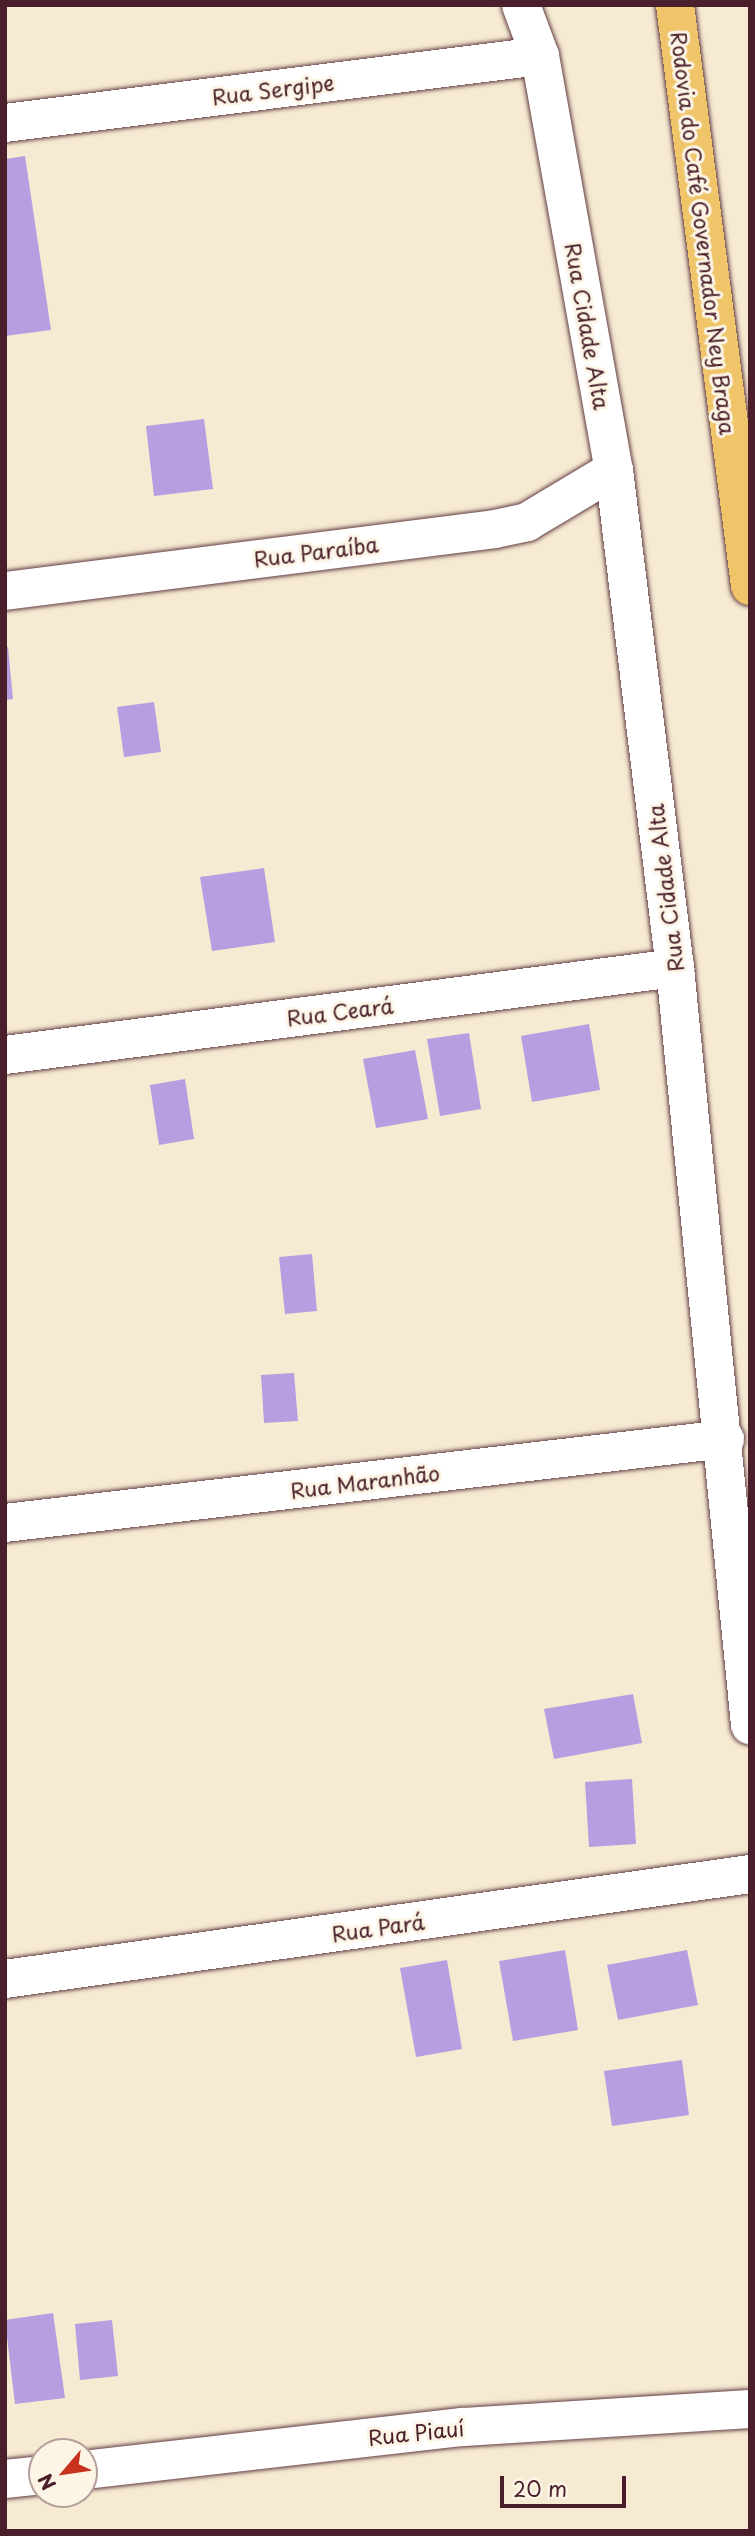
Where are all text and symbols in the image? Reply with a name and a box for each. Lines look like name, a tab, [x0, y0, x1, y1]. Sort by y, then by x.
street label: Rodovia do Café Governador Ney Braga	[667, 29, 741, 437]
street label: Rua Sergipe	[211, 69, 335, 109]
street label: Rua Cidade Alta	[561, 241, 615, 411]
street label: Rua Paraíba	[252, 531, 380, 571]
street label: Rua Cidade Alta	[642, 803, 688, 973]
street label: Rua Ceará	[285, 992, 395, 1030]
street label: Rua Maranhão	[288, 1459, 442, 1503]
street label: Rua Pará	[330, 1908, 426, 1946]
street label: Rua Piauí	[366, 2414, 466, 2450]
north arrow	[28, 2438, 98, 2508]
scale bar	[503, 2462, 629, 2506]
text: N	[30, 2469, 62, 2496]
text: 20 m	[513, 2472, 567, 2504]

